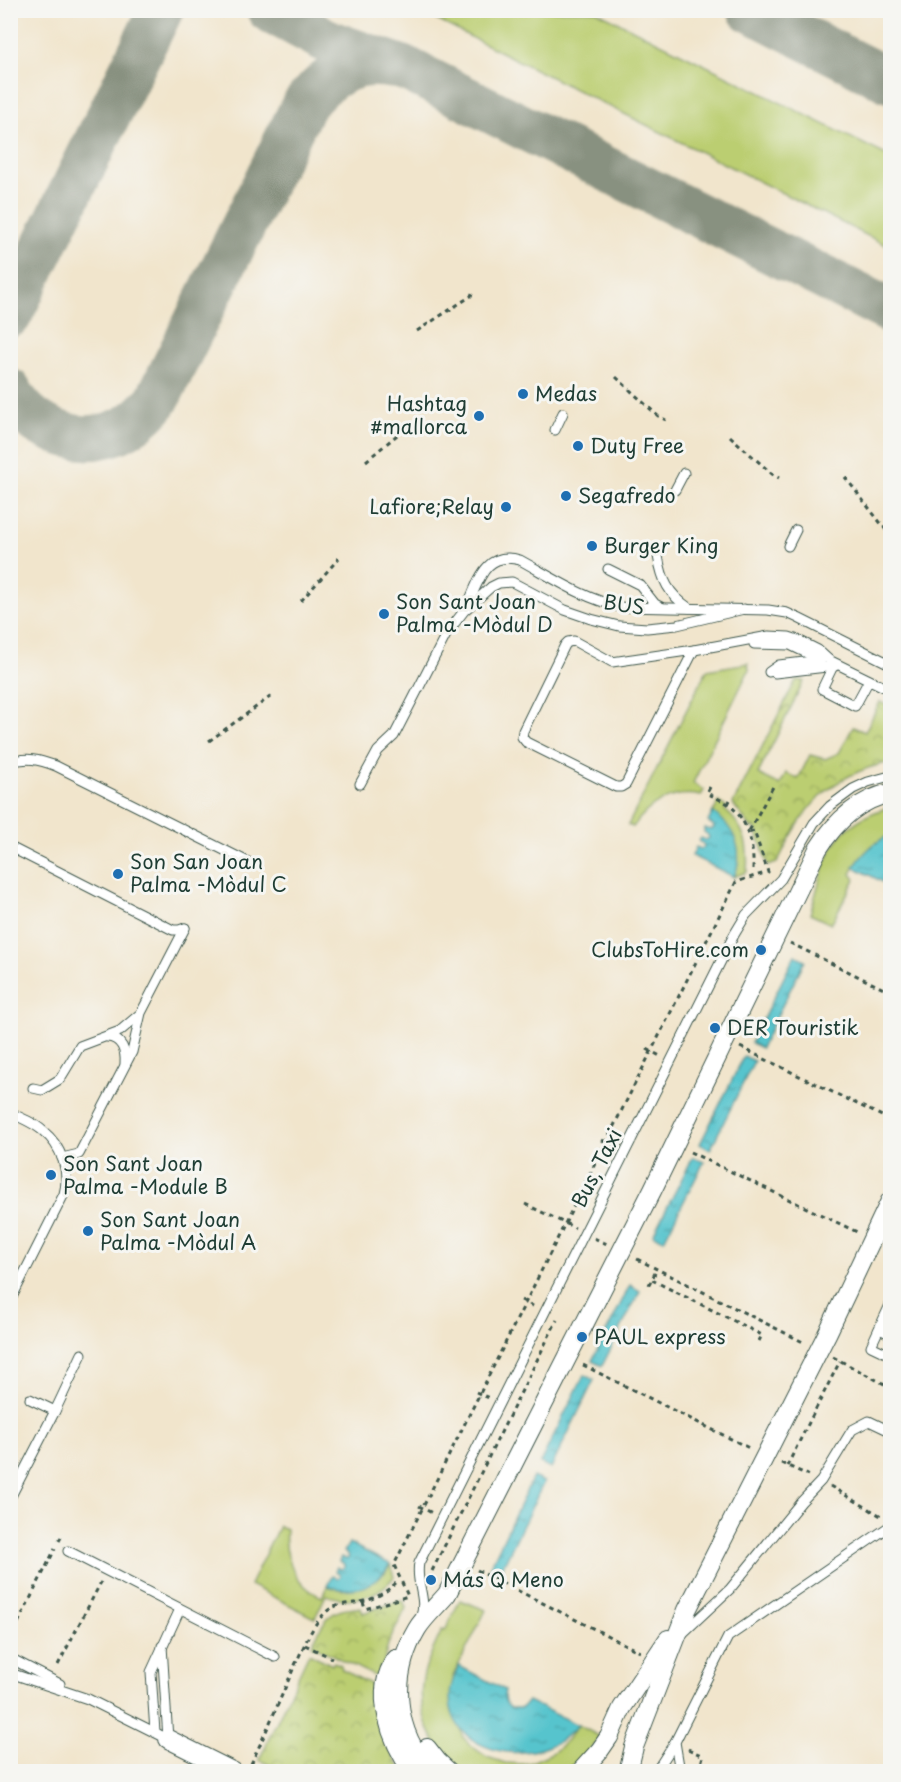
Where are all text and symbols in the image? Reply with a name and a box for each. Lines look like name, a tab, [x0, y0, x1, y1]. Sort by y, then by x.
place label: Medas	[535, 378, 597, 408]
marker: Medas	[516, 387, 530, 401]
place label: Hashtag #mallorca	[370, 388, 467, 441]
marker: Hashtag #mallorca	[472, 409, 486, 423]
place label: Duty Free	[590, 430, 684, 460]
marker: Duty Free	[571, 439, 585, 453]
place label: Segafredo	[578, 480, 676, 510]
marker: Segafredo	[559, 489, 573, 503]
place label: Lafiore;Relay	[369, 491, 494, 521]
marker: Lafiore;Relay	[499, 500, 513, 514]
place label: Burger King	[604, 530, 719, 560]
marker: Burger King	[585, 539, 599, 553]
place label: Son Sant Joan Palma -Mòdul D	[396, 586, 553, 639]
street label: BUS	[602, 586, 647, 622]
marker: Son Sant Joan Palma -Mòdul D	[377, 607, 391, 621]
place label: Son San Joan Palma -Mòdul C	[130, 846, 287, 899]
marker: Son San Joan Palma -Mòdul C	[111, 867, 125, 881]
place label: ClubsToHire.com	[591, 934, 749, 964]
marker: ClubsToHire.com	[754, 943, 768, 957]
place label: DER Touristik	[727, 1012, 859, 1042]
marker: DER Touristik	[708, 1021, 722, 1035]
street label: Bus, Taxi	[563, 1123, 629, 1212]
place label: Son Sant Joan Palma -Module B	[63, 1148, 228, 1201]
marker: Son Sant Joan Palma -Module B	[44, 1168, 58, 1182]
place label: Son Sant Joan Palma -Mòdul A	[100, 1204, 256, 1257]
marker: Son Sant Joan Palma -Mòdul A	[81, 1224, 95, 1238]
place label: PAUL express	[594, 1321, 726, 1351]
marker: PAUL express	[575, 1330, 589, 1344]
place label: Más Q Meno	[443, 1564, 564, 1594]
marker: Más Q Meno	[424, 1573, 438, 1587]

